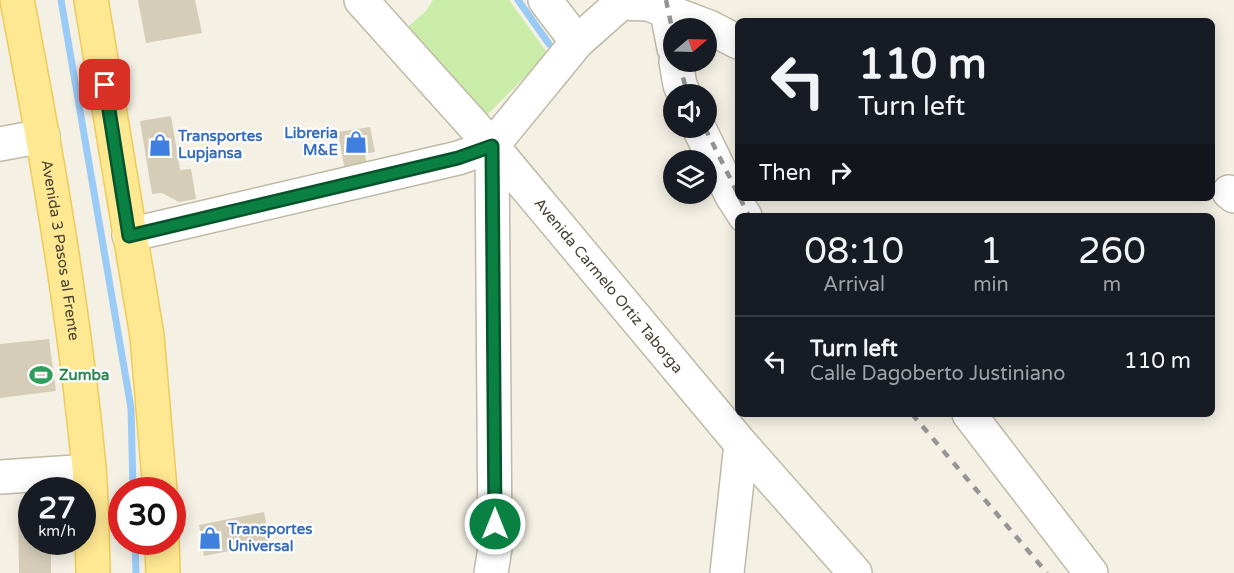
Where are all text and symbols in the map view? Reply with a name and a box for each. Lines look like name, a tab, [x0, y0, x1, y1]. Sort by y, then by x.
north arrow	[663, 18, 717, 72]
map controls	[663, 18, 717, 204]
text: 110 m	[858, 39, 987, 90]
icon: left	[759, 42, 837, 120]
pin	[79, 59, 130, 110]
icon: arrive	[88, 68, 121, 101]
button: sound	[663, 84, 717, 138]
text: Turn left	[858, 90, 965, 123]
place label: Libreria M&E	[284, 124, 338, 159]
place label: Transportes Lupjansa	[177, 127, 262, 163]
shop icon: Libreria M&E	[343, 129, 369, 155]
shop icon: Transportes Lupjansa	[147, 132, 173, 158]
button: layers	[663, 150, 717, 204]
icon: right	[824, 156, 857, 189]
street label: Avenida 3 Pasos al Frente	[38, 158, 83, 342]
text: Then	[759, 160, 812, 186]
street label: Avenida Carmelo Ortiz Taborga	[530, 194, 687, 377]
text: 08:10	[804, 230, 904, 273]
text: 1	[980, 230, 1002, 273]
text: 260	[1078, 230, 1146, 273]
text: Arrival	[823, 273, 885, 297]
text: min	[973, 273, 1009, 297]
text: m	[1103, 273, 1121, 297]
text: Turn left	[810, 336, 898, 362]
icon: left	[759, 345, 792, 378]
text: 110 m	[1124, 348, 1191, 374]
sports icon: Zumba	[28, 362, 54, 388]
text: Calle Dagoberto Justiniano	[810, 362, 1065, 386]
place label: Zumba	[59, 366, 109, 384]
speed limit sign: 30	[108, 477, 186, 555]
text: 27	[38, 490, 76, 527]
position arrow	[463, 492, 527, 556]
place label: Transportes Universal	[227, 520, 312, 555]
text: km/h	[38, 522, 76, 540]
shop icon: Transportes Universal	[197, 525, 223, 551]

